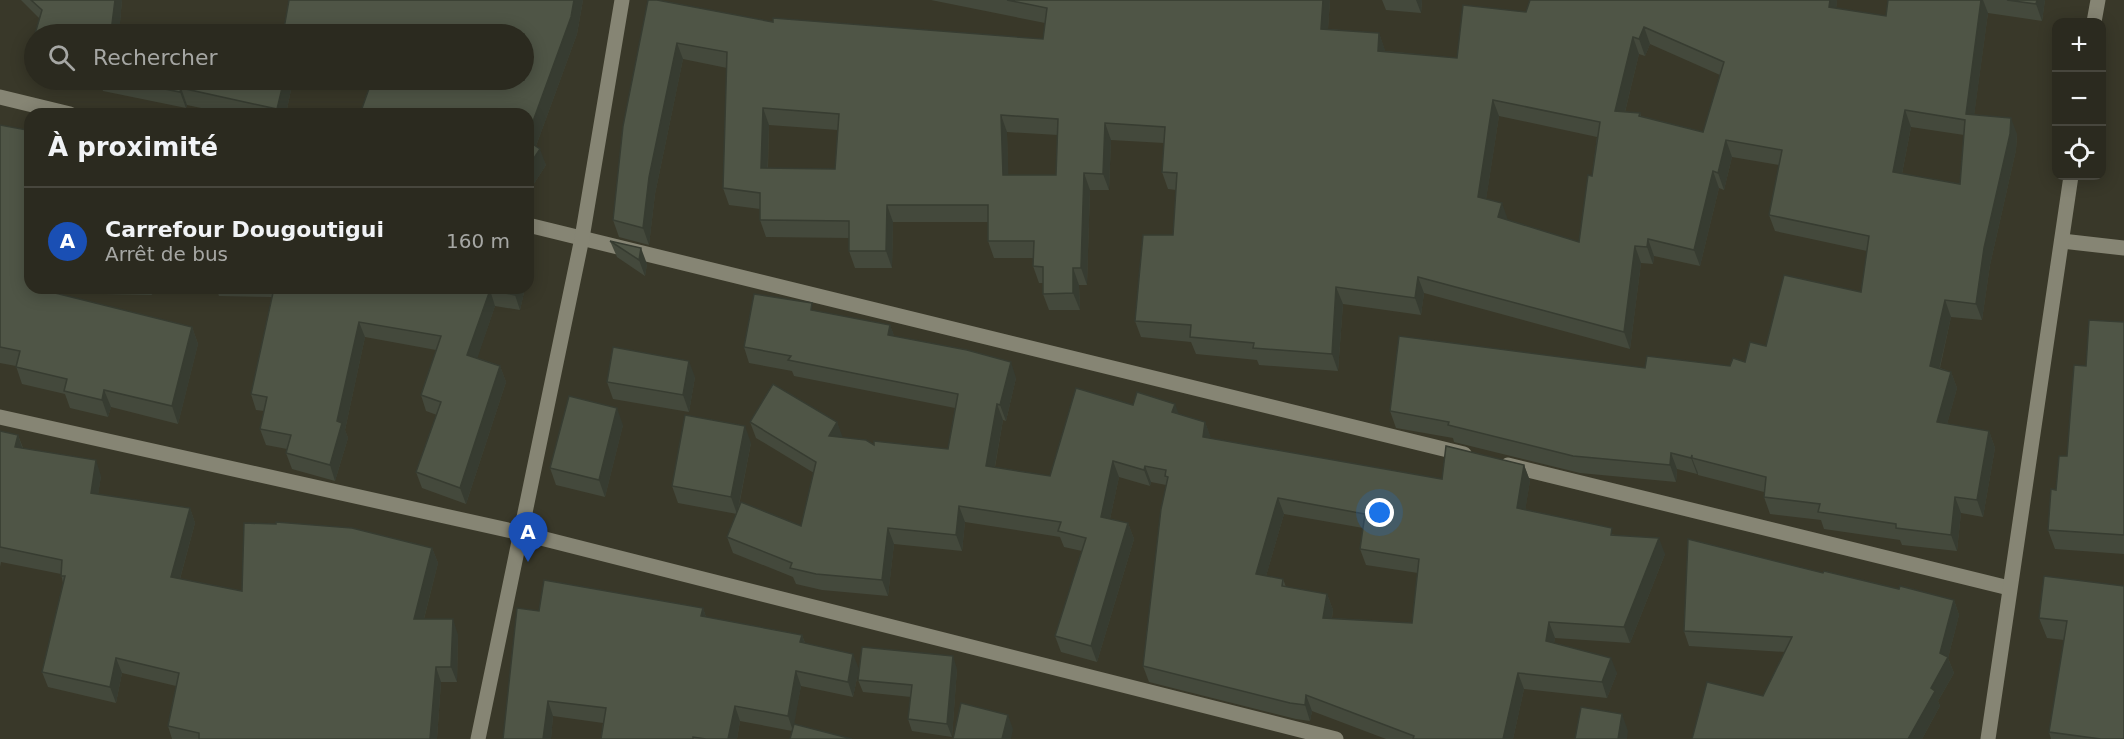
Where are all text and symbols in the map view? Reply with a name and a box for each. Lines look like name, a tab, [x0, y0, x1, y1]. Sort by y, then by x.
map controls	[2052, 18, 2106, 180]
button: +	[2052, 18, 2106, 72]
search box	[24, 24, 534, 90]
icon: search	[45, 41, 78, 74]
text: Rechercher	[93, 45, 218, 70]
button: −	[2052, 72, 2106, 126]
button: locate	[2052, 126, 2106, 180]
text: À proximité	[48, 132, 218, 162]
text: Carrefour Dougoutigui	[105, 217, 384, 242]
text: A	[60, 229, 75, 253]
text: 160 m	[446, 229, 510, 253]
text: Arrêt de bus	[105, 242, 228, 266]
your location	[1365, 498, 1394, 527]
pin: A	[508, 512, 548, 562]

